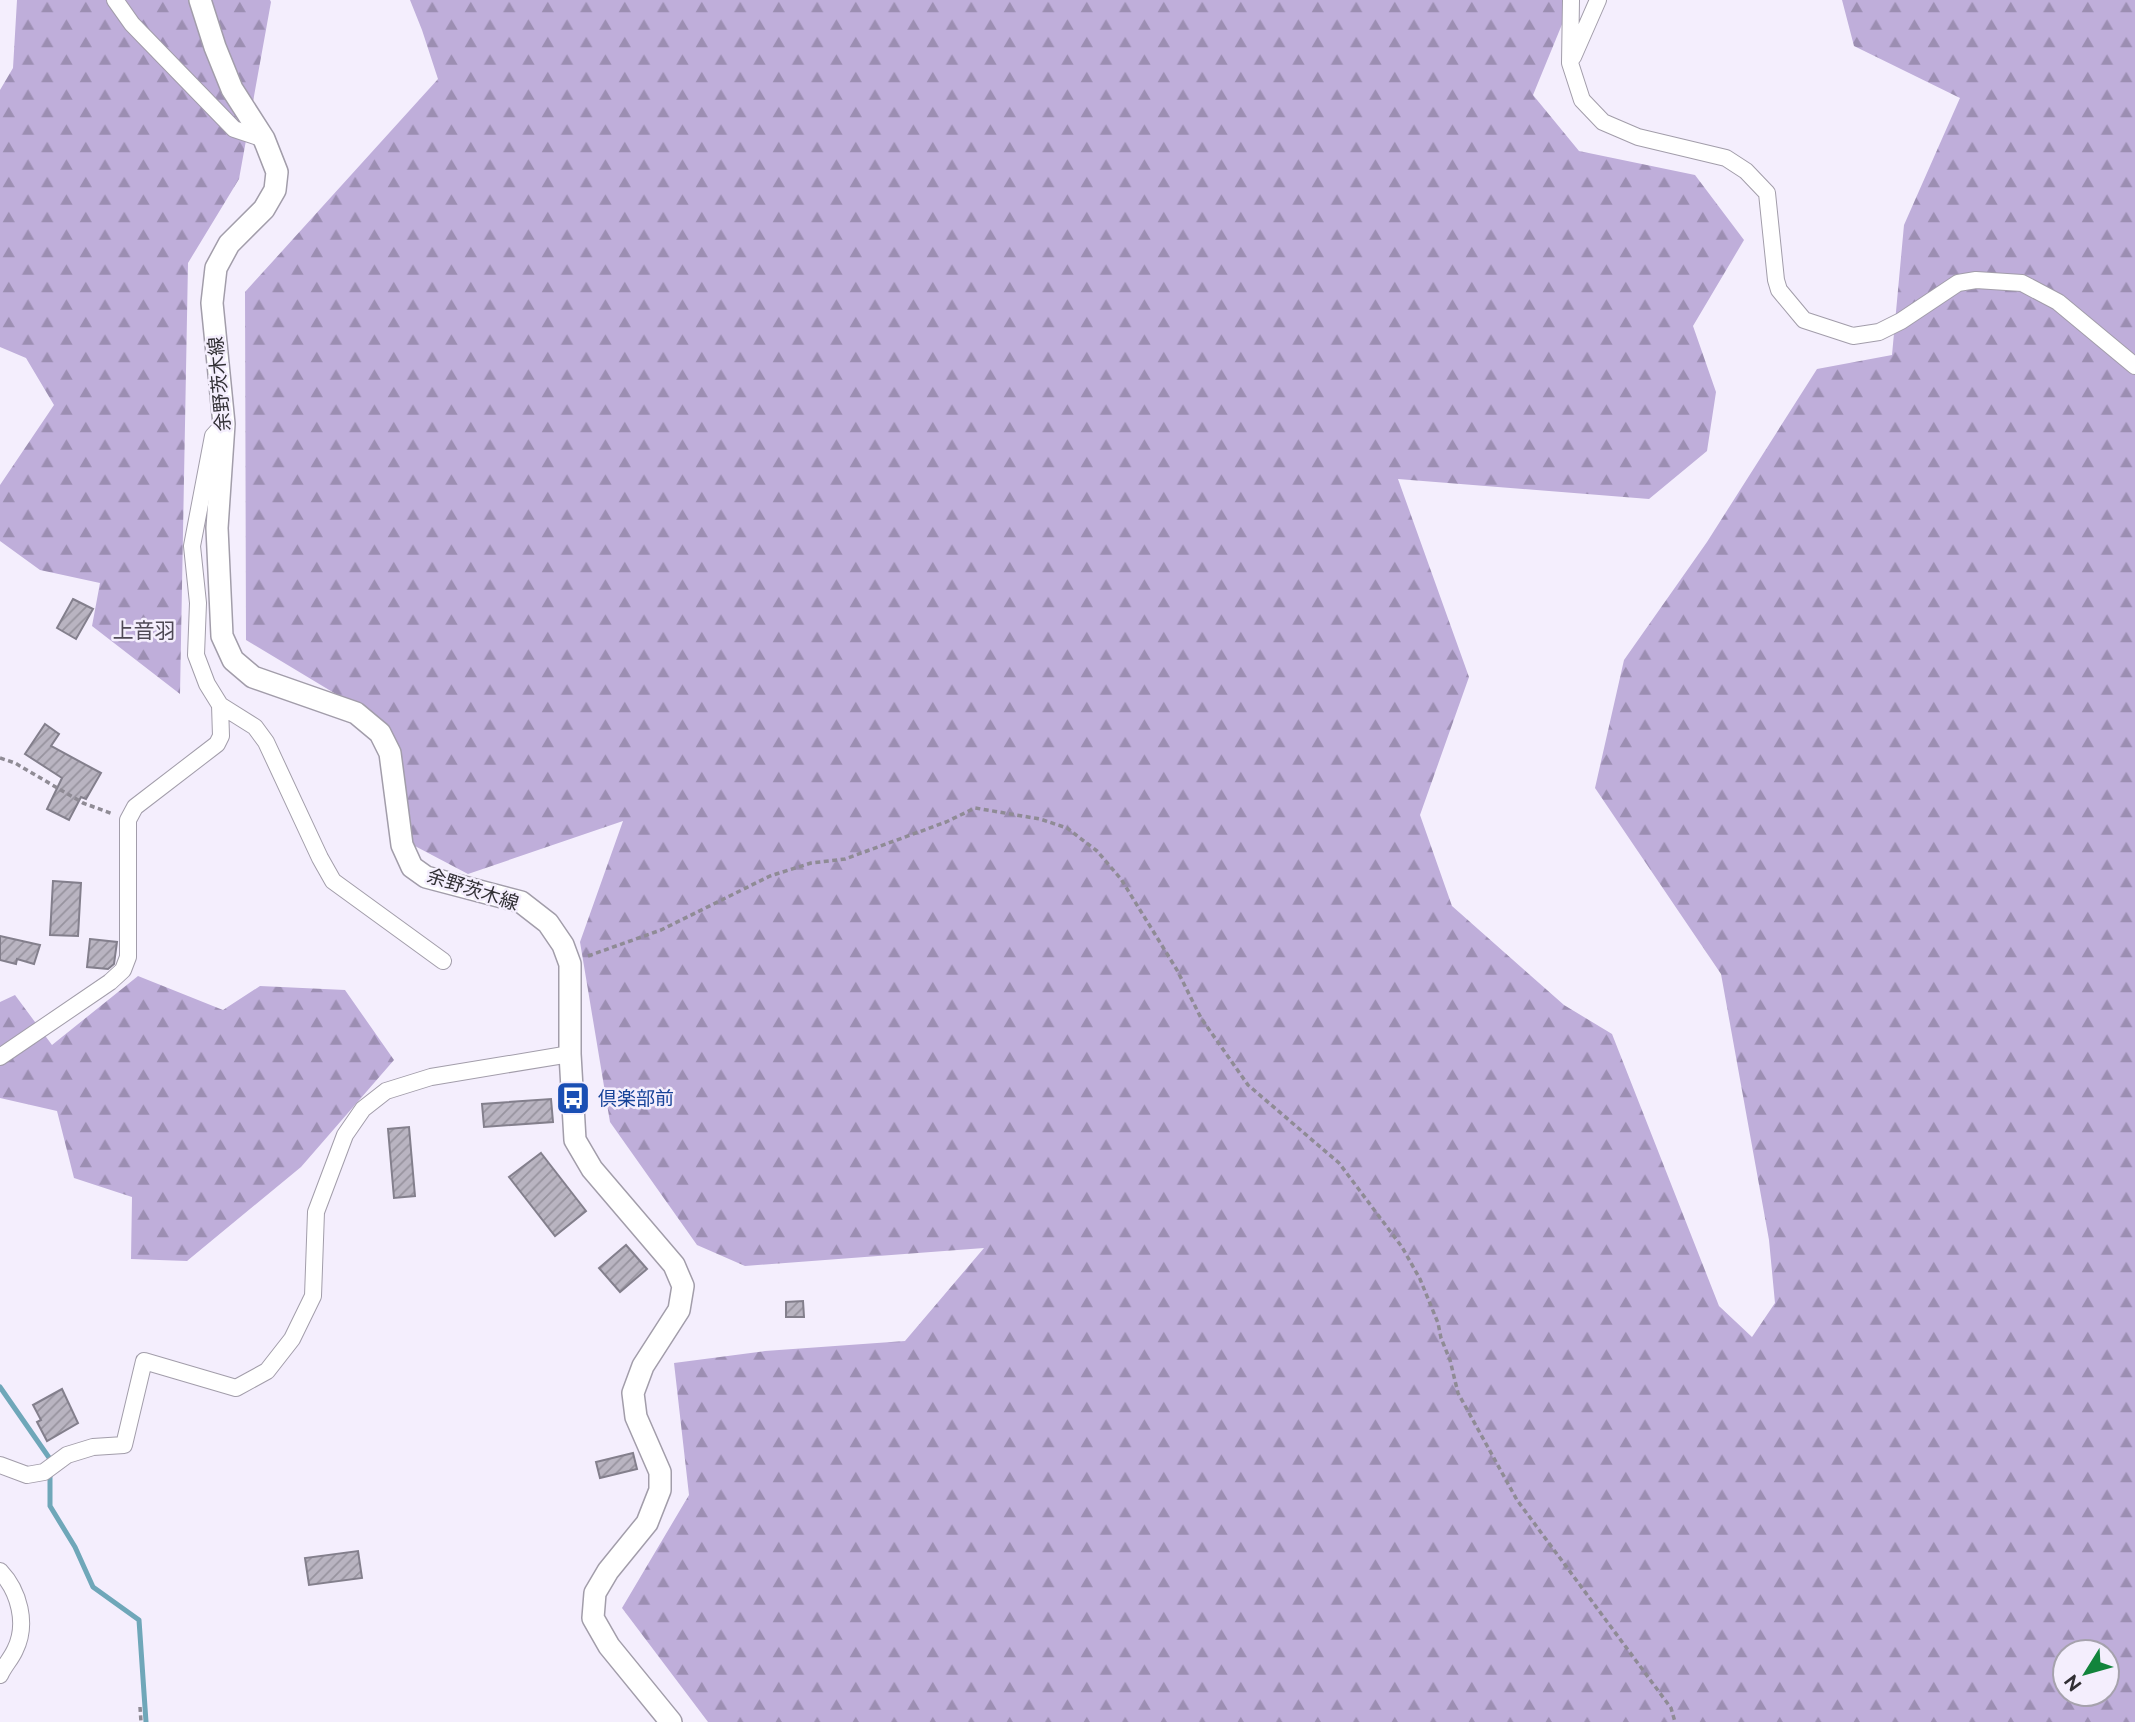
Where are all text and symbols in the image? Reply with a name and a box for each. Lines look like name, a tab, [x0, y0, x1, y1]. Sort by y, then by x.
street label: 余野茨木線	[204, 336, 234, 432]
district label: 上音羽	[113, 618, 176, 643]
street label: 余野茨木線	[424, 864, 522, 914]
bus stop icon: 倶楽部前	[554, 1079, 592, 1117]
place label: 倶楽部前	[598, 1087, 674, 1109]
north arrow	[2051, 1638, 2121, 1708]
text: N	[2059, 1671, 2086, 1696]

